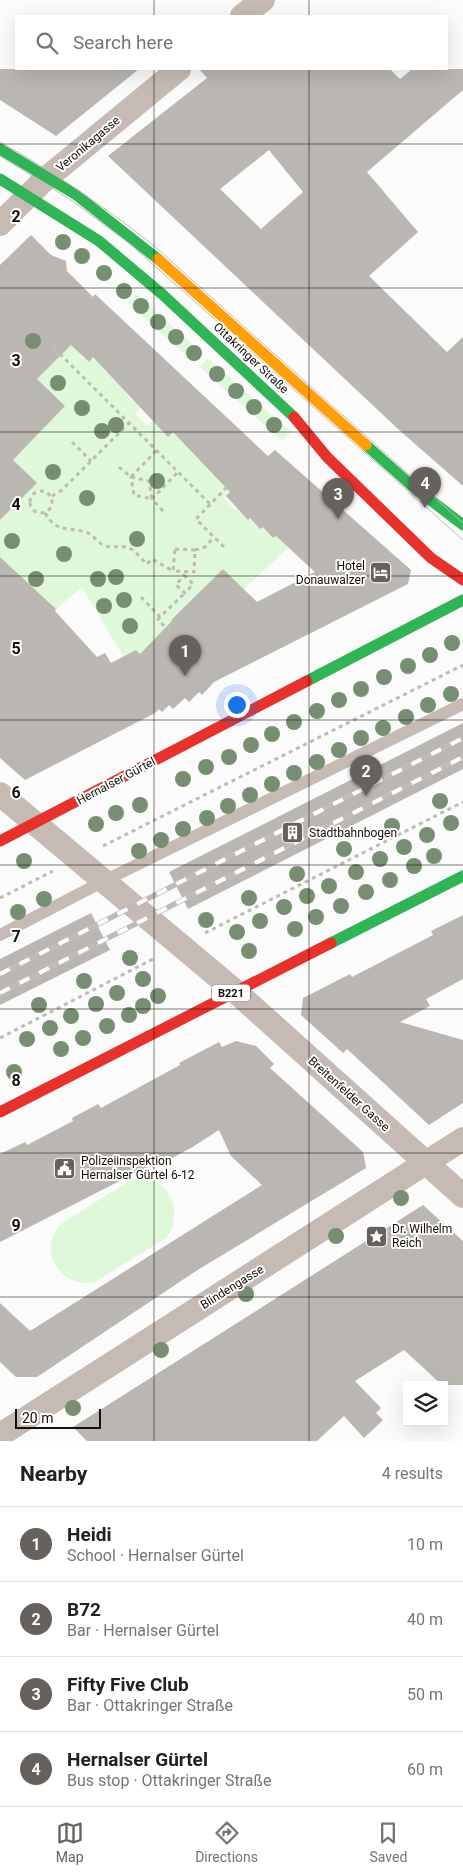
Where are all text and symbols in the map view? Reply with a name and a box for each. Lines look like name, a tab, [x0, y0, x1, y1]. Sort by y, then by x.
search box	[15, 15, 448, 70]
icon: search	[33, 29, 61, 57]
text: Search here	[73, 31, 173, 54]
street label: Veronikagasse	[53, 113, 123, 175]
text: 2	[11, 207, 21, 226]
street label: Ottakringer Straße	[211, 320, 291, 396]
text: 3	[11, 351, 21, 370]
pin: 4	[409, 467, 441, 508]
pin: 3	[322, 478, 354, 519]
text: 4	[11, 495, 21, 514]
place label: Hotel Donauwalzer	[296, 559, 365, 587]
hotel icon: Hotel Donauwalzer	[369, 561, 393, 585]
pin: 1	[169, 635, 201, 676]
text: 5	[11, 639, 21, 658]
your location	[224, 692, 250, 718]
street label: Hernalser Gürtel	[74, 754, 158, 808]
pin: 2	[350, 755, 382, 796]
text: 6	[11, 783, 21, 802]
building icon: Stadtbahnbogen	[281, 821, 305, 845]
place label: Stadtbahnbogen	[309, 826, 397, 840]
text: 7	[11, 927, 21, 946]
road number: B221	[212, 984, 250, 1001]
street label: Breitenfelder Gasse	[305, 1054, 393, 1134]
text: 8	[11, 1071, 21, 1090]
place label: Polizeiinspektion Hernalser Gürtel 6-12	[81, 1154, 195, 1182]
public building icon: Polizeiinspektion Hernalser Gürtel 6-12	[53, 1156, 77, 1180]
text: 9	[11, 1216, 21, 1235]
place label: Dr. Wilhelm Reich	[392, 1222, 452, 1250]
place icon: Dr. Wilhelm Reich	[364, 1224, 388, 1248]
street label: Blindengasse	[198, 1262, 266, 1312]
map controls	[403, 1381, 448, 1426]
button: layers	[403, 1381, 448, 1426]
scale bar	[15, 1406, 101, 1429]
text: 20 m	[22, 1410, 54, 1426]
text: Nearby	[20, 1462, 87, 1486]
text: 4 results	[382, 1464, 443, 1483]
text: Heidi	[67, 1523, 111, 1546]
text: 1	[31, 1535, 41, 1554]
text: 10 m	[407, 1535, 443, 1554]
text: School · Hernalser Gürtel	[67, 1546, 244, 1565]
text: B72	[67, 1598, 101, 1621]
text: 2	[31, 1610, 41, 1629]
text: 40 m	[407, 1610, 443, 1629]
text: Bar · Hernalser Gürtel	[67, 1621, 219, 1640]
text: Fifty Five Club	[67, 1673, 189, 1696]
text: 3	[31, 1685, 41, 1704]
text: 50 m	[407, 1685, 443, 1704]
text: Bar · Ottakringer Straße	[67, 1696, 233, 1715]
text: Hernalser Gürtel	[67, 1748, 208, 1771]
text: 4	[31, 1760, 41, 1779]
text: 60 m	[407, 1760, 443, 1779]
text: Bus stop · Ottakringer Straße	[67, 1771, 271, 1790]
tab: Map	[56, 1819, 84, 1865]
tab: Directions	[195, 1819, 258, 1865]
tab: Saved	[369, 1819, 407, 1865]

